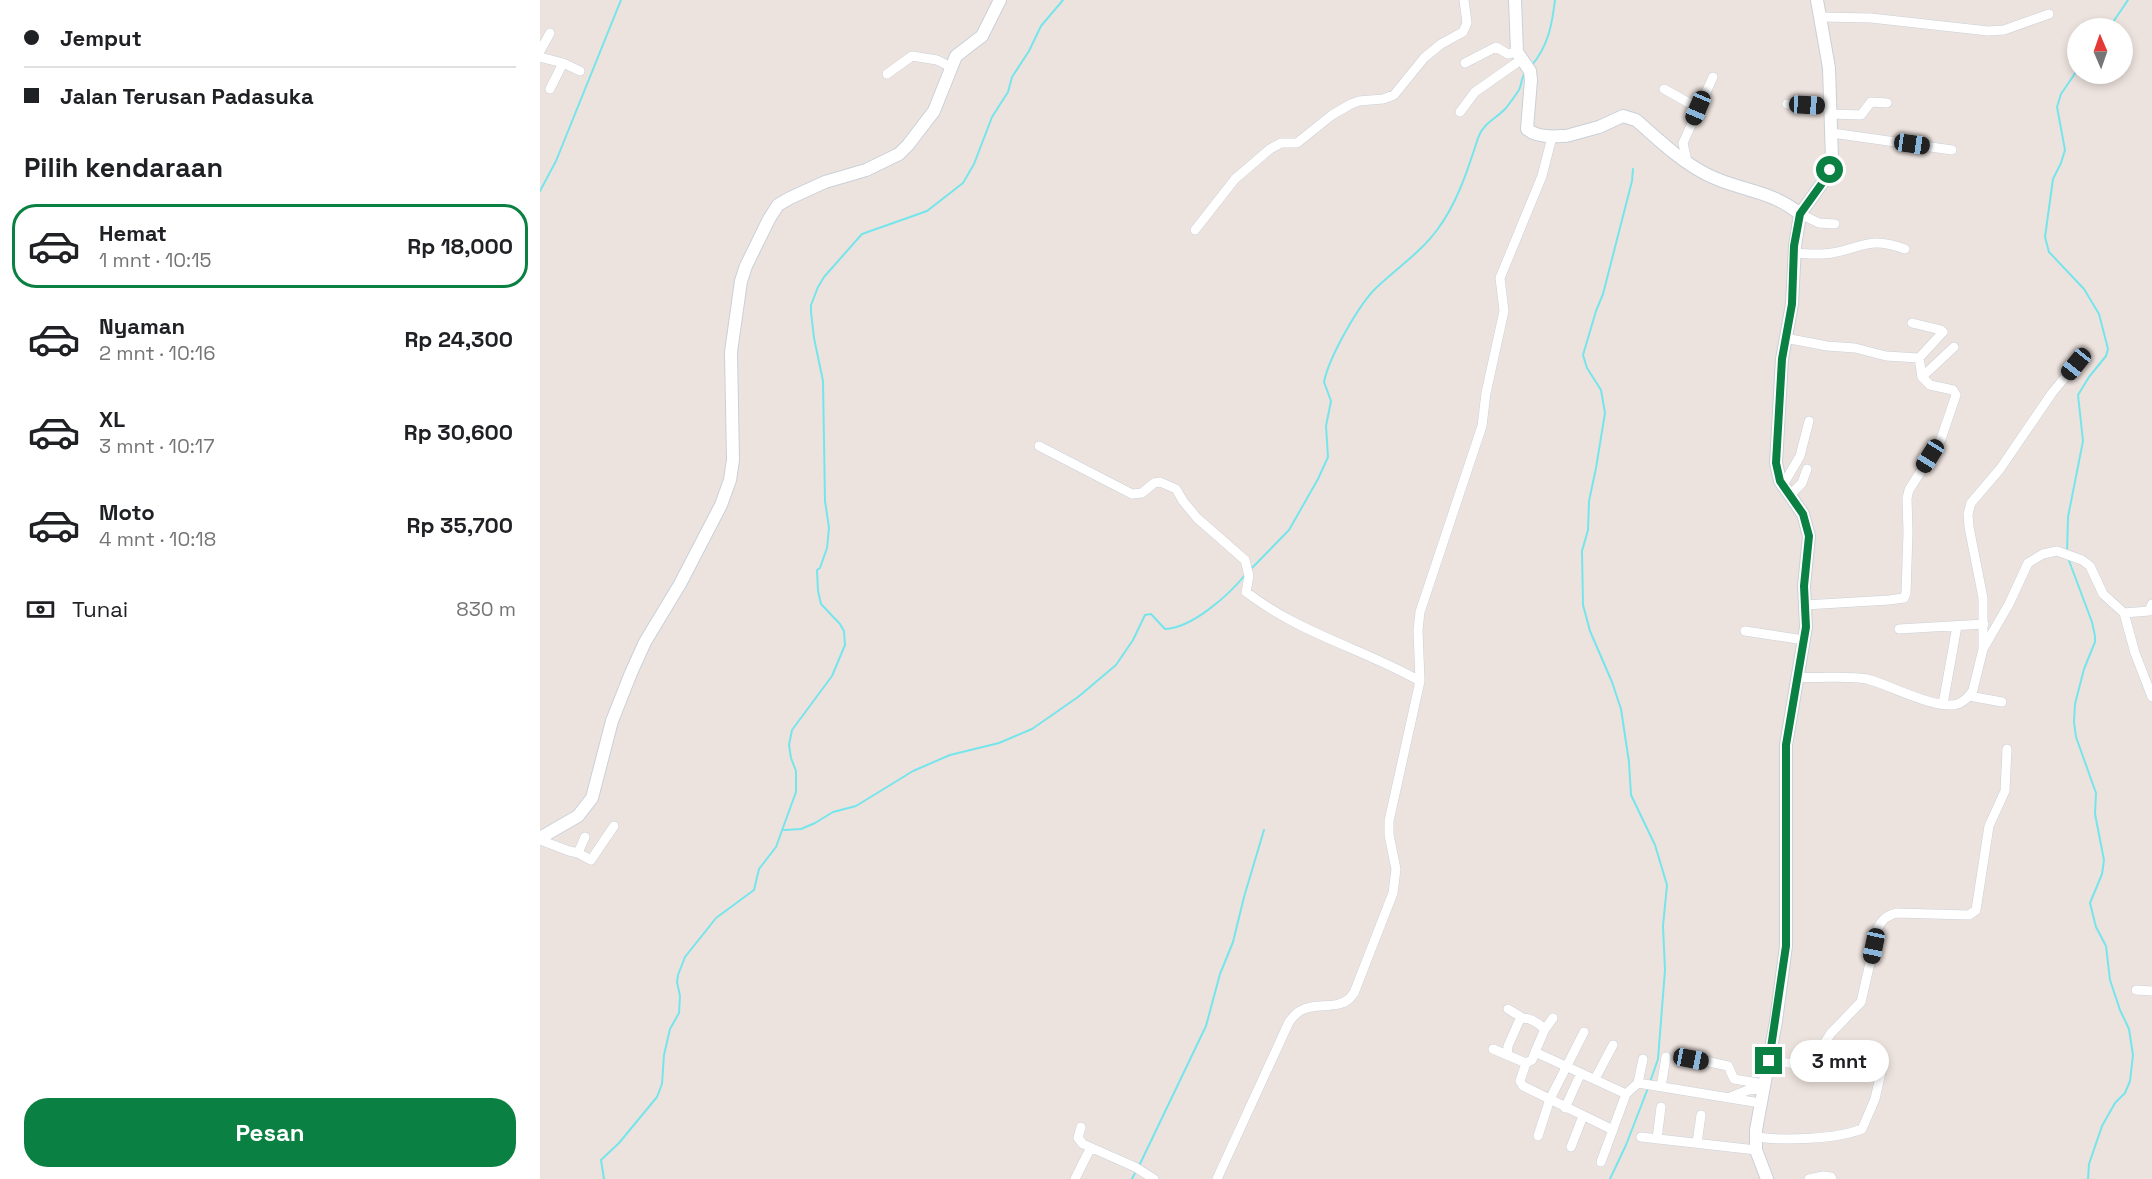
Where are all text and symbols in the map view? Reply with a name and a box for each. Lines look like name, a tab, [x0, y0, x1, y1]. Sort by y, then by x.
north arrow	[2067, 18, 2133, 84]
map controls	[2067, 18, 2133, 84]
text: Jemput	[60, 24, 142, 52]
text: Jalan Terusan Padasuka	[60, 82, 314, 110]
car	[1683, 88, 1713, 128]
car	[1789, 95, 1825, 115]
car	[1893, 133, 1931, 155]
text: Pilih kendaraan	[24, 150, 223, 185]
route start	[1816, 156, 1843, 183]
icon: car	[27, 219, 81, 273]
text: Hemat	[99, 219, 167, 247]
text: Rp 18,000	[407, 232, 513, 260]
text: 1 mnt · 10:15	[99, 247, 211, 273]
icon: car	[27, 312, 81, 366]
text: Nyaman	[99, 312, 185, 340]
text: Rp 24,300	[404, 325, 513, 353]
text: 2 mnt · 10:16	[99, 340, 215, 366]
car	[2058, 344, 2094, 384]
icon: car	[27, 405, 81, 459]
text: XL	[99, 405, 125, 433]
text: Rp 30,600	[404, 418, 513, 446]
text: 3 mnt · 10:17	[99, 433, 215, 459]
car	[1913, 436, 1947, 476]
icon: car	[27, 498, 81, 552]
text: Moto	[99, 498, 155, 526]
text: Rp 35,700	[407, 511, 513, 539]
text: 4 mnt · 10:18	[99, 526, 216, 552]
icon: cash	[24, 593, 57, 626]
text: Tunai	[72, 595, 128, 623]
text: 830 m	[456, 596, 516, 622]
car	[1861, 927, 1887, 965]
callout: 3 mnt	[1790, 1040, 1889, 1082]
car	[1672, 1047, 1710, 1071]
route end	[1755, 1047, 1782, 1074]
text: 3 mnt	[1812, 1048, 1867, 1074]
button: Pesan	[24, 1098, 516, 1167]

